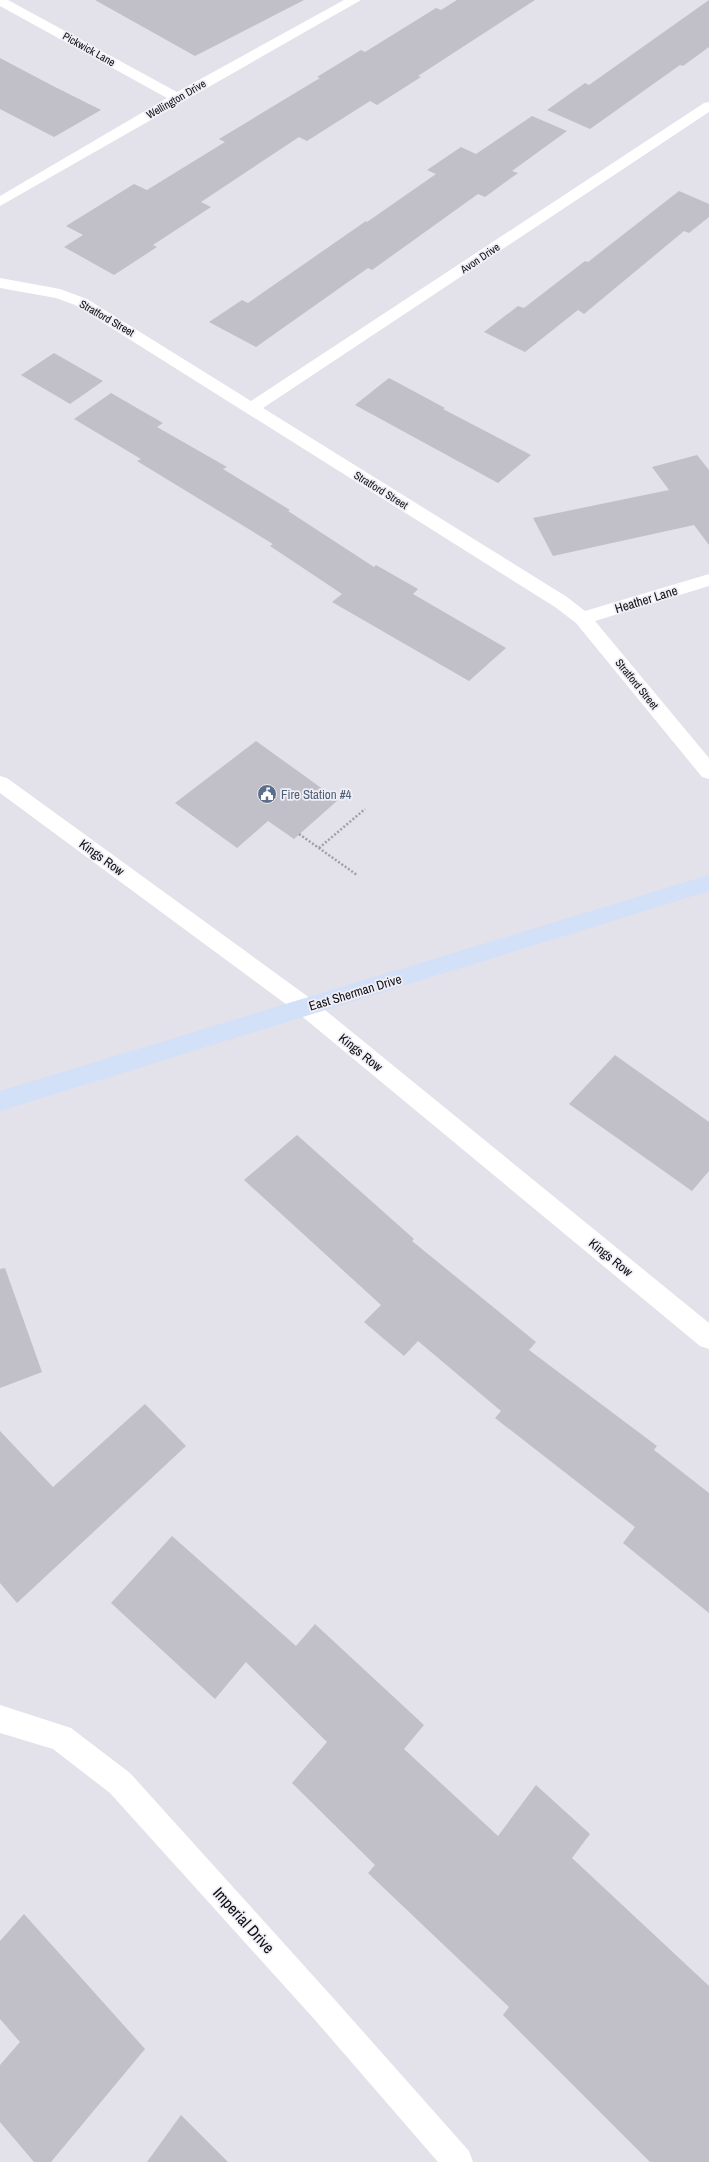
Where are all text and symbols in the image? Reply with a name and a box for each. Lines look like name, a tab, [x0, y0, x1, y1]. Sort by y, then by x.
street label: Pickwick Lane	[60, 29, 118, 69]
street label: Wellington Drive	[144, 76, 208, 122]
street label: Avon Drive	[457, 240, 502, 277]
street label: Stratford Street	[77, 297, 137, 340]
street label: Stratford Street	[351, 468, 411, 512]
street label: Heather Lane	[613, 582, 680, 617]
street label: Stratford Street	[612, 656, 662, 713]
public building icon: Fire Station #4	[256, 783, 278, 805]
place label: Fire Station #4	[281, 786, 352, 803]
street label: Kings Row	[76, 835, 128, 880]
street label: East Sherman Drive	[307, 970, 404, 1015]
street label: Kings Row	[335, 1030, 386, 1075]
street label: Kings Row	[585, 1235, 636, 1280]
street label: Imperial Drive	[208, 1882, 280, 1958]

